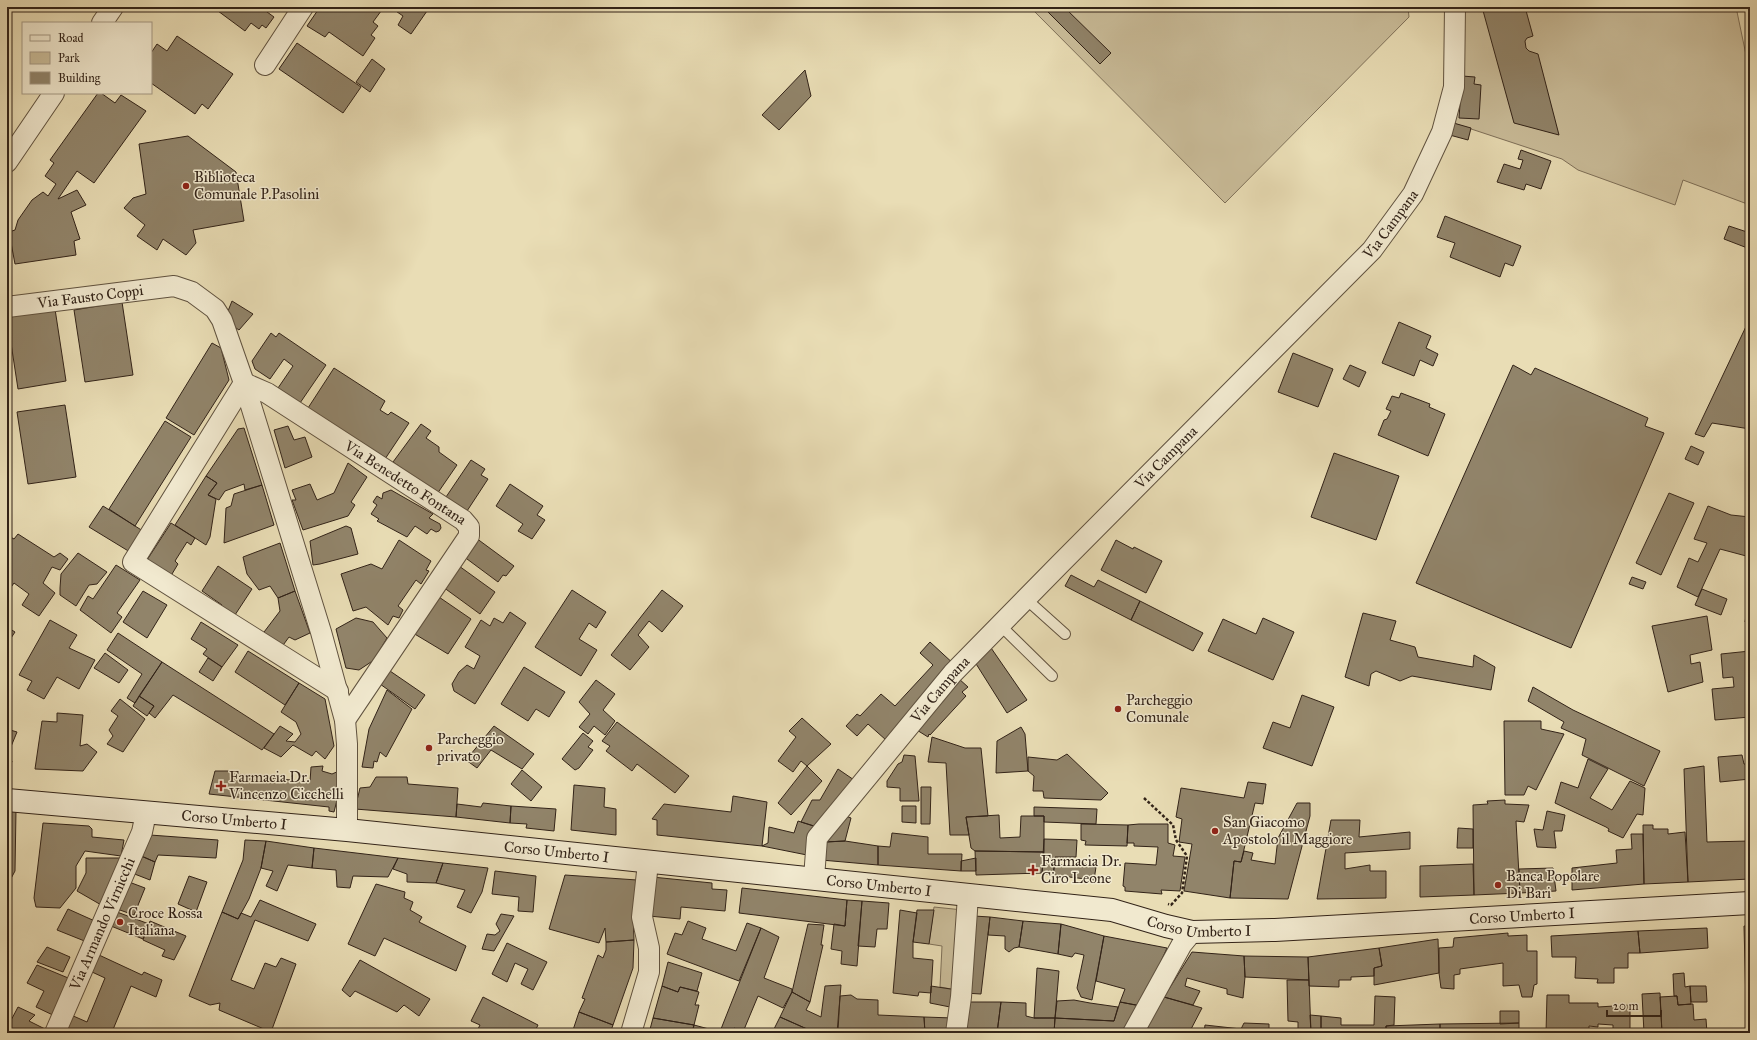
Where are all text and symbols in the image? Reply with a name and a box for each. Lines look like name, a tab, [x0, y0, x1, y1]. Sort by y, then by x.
legend	[22, 22, 152, 94]
text: Road	[58, 31, 84, 45]
text: Park	[58, 51, 80, 65]
text: Building	[58, 71, 101, 86]
place label: Biblioteca Comunale P.Pasolini	[194, 168, 319, 203]
marker: Biblioteca Comunale P.Pasolini	[181, 181, 191, 191]
street label: Via Campana	[1358, 186, 1422, 264]
street label: Via Fausto Coppi	[35, 281, 144, 312]
street label: Via Campana	[1130, 422, 1202, 493]
street label: Via Benedetto Fontana	[340, 436, 470, 529]
street label: Via Campana	[906, 652, 974, 727]
place label: Parcheggio Comunale	[1126, 691, 1193, 726]
marker: Parcheggio Comunale	[1113, 704, 1123, 714]
place label: Parcheggio privato	[436, 730, 504, 765]
marker: Parcheggio privato	[424, 743, 434, 753]
place label: Farmacia Dr. Vincenzo Cicchelli	[228, 768, 344, 803]
marker: Farmacia Dr. Vincenzo Cicchelli	[216, 781, 226, 791]
street label: Corso Umberto I	[181, 806, 288, 834]
place label: San Giacomo Apostolo il Maggiore	[1222, 813, 1352, 848]
marker: San Giacomo Apostolo il Maggiore	[1210, 826, 1220, 836]
street label: Corso Umberto I	[503, 837, 610, 866]
place label: Farmacia Dr. Ciro Leone	[1041, 852, 1122, 887]
street label: Via Armando Virnicchi	[65, 855, 139, 994]
marker: Farmacia Dr. Ciro Leone	[1028, 865, 1038, 875]
place label: Banca Popolare Di Bari	[1506, 867, 1599, 902]
street label: Corso Umberto I	[825, 871, 932, 900]
marker: Banca Popolare Di Bari	[1493, 880, 1503, 890]
place label: Croce Rossa Italiana	[128, 904, 203, 939]
street label: Corso Umberto I	[1469, 904, 1575, 928]
street label: Corso Umberto I	[1145, 912, 1252, 942]
marker: Croce Rossa Italiana	[115, 917, 125, 927]
scale bar	[1607, 992, 1661, 1018]
text: 20 m	[1613, 999, 1639, 1013]

